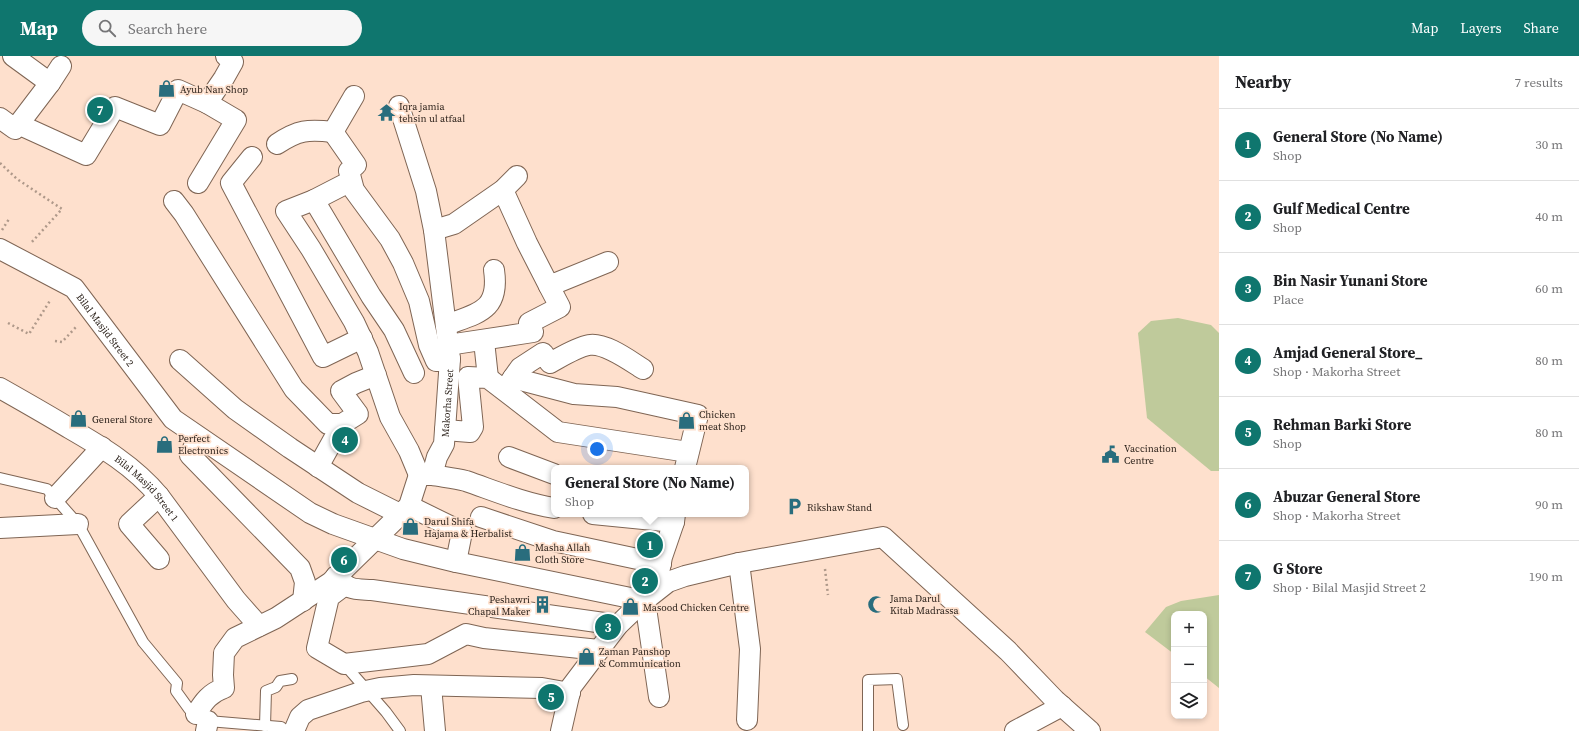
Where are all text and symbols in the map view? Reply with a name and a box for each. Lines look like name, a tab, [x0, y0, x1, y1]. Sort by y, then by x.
search box	[82, 10, 362, 46]
text: Map	[20, 15, 58, 41]
icon: search	[96, 17, 118, 39]
text: Search here	[128, 18, 207, 39]
text: Map	[1411, 18, 1438, 38]
text: Layers	[1460, 18, 1502, 38]
text: Share	[1524, 18, 1559, 38]
text: Nearby	[1235, 70, 1291, 94]
text: 7 results	[1515, 74, 1563, 91]
shop icon: Ayub Nan Shop	[157, 79, 177, 99]
place label: Ayub Nan Shop	[180, 83, 248, 96]
pin: 7	[87, 95, 113, 125]
place label: Iqra jamia tehsin ul atfaal	[399, 100, 465, 125]
temple icon: Iqra jamia tehsin ul atfaal	[376, 102, 396, 122]
text: General Store (No Name)	[1273, 126, 1443, 147]
text: 1	[1244, 136, 1252, 153]
text: 30 m	[1535, 136, 1563, 153]
text: Shop	[1273, 147, 1302, 164]
text: Gulf Medical Centre	[1273, 198, 1410, 219]
text: 2	[1244, 208, 1252, 225]
text: 40 m	[1535, 208, 1563, 225]
text: Shop	[1273, 219, 1302, 236]
text: Bin Nasir Yunani Store	[1273, 270, 1428, 291]
text: 3	[1244, 280, 1252, 297]
text: 60 m	[1535, 280, 1563, 297]
street label: Bilal Masjid Street 2	[73, 291, 137, 369]
text: Place	[1273, 291, 1304, 308]
text: Amjad General Store_	[1273, 342, 1423, 363]
text: 4	[1244, 352, 1252, 369]
text: 80 m	[1535, 352, 1563, 369]
text: Shop · Makorha Street	[1273, 363, 1400, 380]
street label: Makorha Street	[438, 368, 456, 438]
place label: Chicken meat Shop	[699, 408, 746, 433]
shop icon: General Store	[69, 409, 89, 429]
shop icon: Chicken meat Shop	[676, 410, 696, 430]
place label: General Store	[92, 413, 153, 426]
text: Rehman Barki Store	[1273, 414, 1411, 435]
text: 5	[1244, 424, 1252, 441]
text: 80 m	[1535, 424, 1563, 441]
pin: 4	[332, 425, 358, 455]
place label: Perfect Electronics	[178, 432, 228, 457]
shop icon: Perfect Electronics	[155, 434, 175, 454]
text: Shop	[1273, 435, 1302, 452]
your location	[587, 439, 607, 459]
place label: Vaccination Centre	[1124, 442, 1177, 467]
public building icon: Vaccination Centre	[1101, 444, 1121, 464]
street label: Bilal Masjid Street 1	[112, 452, 182, 524]
popup	[551, 465, 749, 517]
text: General Store (No Name)	[565, 472, 735, 493]
text: Abuzar General Store	[1273, 486, 1420, 507]
text: Shop	[565, 493, 594, 510]
text: 6	[1244, 496, 1252, 513]
text: 90 m	[1535, 496, 1563, 513]
parking icon: Rikshaw Stand	[784, 497, 804, 517]
place label: Rikshaw Stand	[807, 501, 872, 514]
text: Shop · Makorha Street	[1273, 507, 1400, 524]
place label: Darul Shifa Hajama & Herbalist	[424, 515, 513, 540]
shop icon: Darul Shifa Hajama & Herbalist	[401, 517, 421, 537]
pin: 1	[637, 530, 663, 560]
place label: Masha Allah Cloth Store	[535, 541, 590, 566]
shop icon: Masha Allah Cloth Store	[512, 543, 532, 563]
pin: 6	[331, 545, 357, 575]
text: G Store	[1273, 558, 1323, 579]
pin: 2	[632, 566, 658, 596]
text: 7	[1244, 568, 1252, 585]
text: 190 m	[1529, 568, 1563, 585]
text: Shop · Bilal Masjid Street 2	[1273, 579, 1426, 596]
place label: Jama Darul Kitab Madrassa	[889, 592, 960, 617]
place label: Peshawri Chapal Maker	[468, 593, 531, 618]
mosque icon: Jama Darul Kitab Madrassa	[867, 594, 887, 614]
building icon: Peshawri Chapal Maker	[533, 595, 553, 615]
shop icon: Masood Chicken Centre	[620, 597, 640, 617]
place label: Masood Chicken Centre	[643, 601, 749, 614]
map controls	[1171, 611, 1207, 719]
button: +	[1171, 611, 1207, 647]
pin: 3	[595, 612, 621, 642]
place label: Zaman Panshop & Communication	[599, 645, 681, 670]
shop icon: Zaman Panshop & Communication	[576, 647, 596, 667]
button: −	[1171, 647, 1207, 683]
pin: 5	[538, 682, 564, 712]
button: layers	[1171, 683, 1207, 719]

